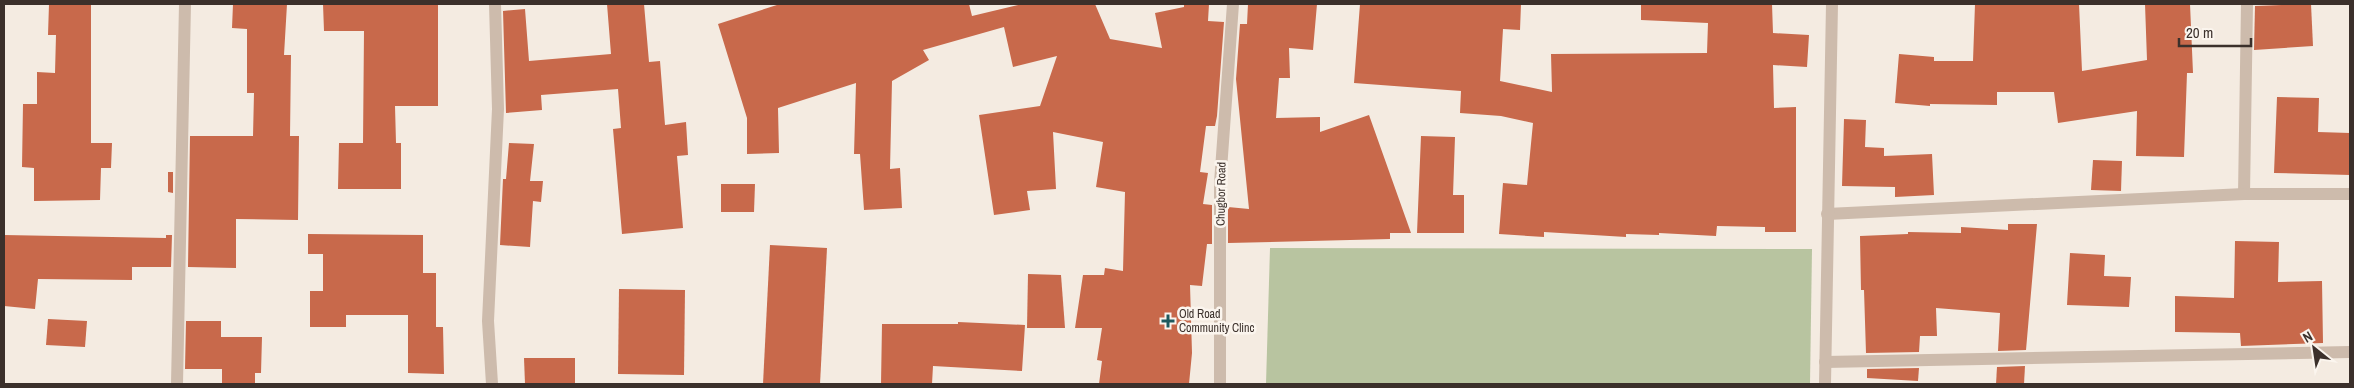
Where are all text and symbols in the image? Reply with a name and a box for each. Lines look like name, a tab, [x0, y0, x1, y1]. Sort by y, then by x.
scale bar	[2179, 15, 2252, 47]
text: 20 m	[2186, 22, 2213, 43]
street label: Chugbor Road	[1212, 162, 1230, 226]
place label: Old Road Community Clinc	[1179, 306, 1255, 336]
marker: Old Road Community Clinc	[1161, 314, 1175, 328]
north arrow	[2289, 323, 2339, 373]
text: N	[2299, 327, 2316, 347]

